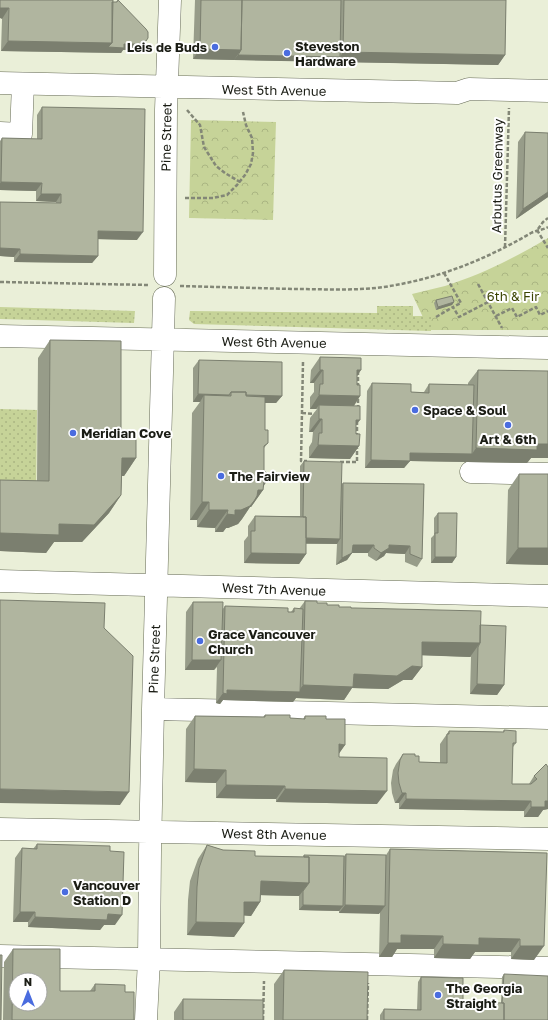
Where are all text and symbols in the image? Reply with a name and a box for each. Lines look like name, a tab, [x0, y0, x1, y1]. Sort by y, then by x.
place label: Steveston Hardware	[295, 38, 360, 69]
place label: Leis de Buds	[127, 39, 207, 55]
marker: Leis de Buds	[210, 42, 220, 52]
marker: Steveston Hardware	[282, 48, 292, 58]
street label: West 5th Avenue	[222, 81, 326, 99]
street label: Pine Street	[157, 102, 175, 172]
street label: Arbutus Greenway	[488, 118, 506, 233]
park label: 6th & Fir	[487, 288, 539, 304]
street label: West 6th Avenue	[221, 333, 327, 351]
place label: Space & Soul	[423, 402, 507, 418]
marker: Space & Soul	[410, 405, 420, 415]
marker: Art & 6th	[503, 420, 513, 430]
place label: Meridian Cove	[81, 425, 171, 441]
marker: Meridian Cove	[68, 428, 78, 438]
place label: Art & 6th	[480, 431, 537, 447]
place label: The Fairview	[229, 468, 310, 484]
marker: The Fairview	[216, 471, 226, 481]
street label: West 7th Avenue	[222, 579, 326, 599]
street label: Pine Street	[145, 624, 163, 694]
place label: Grace Vancouver Church	[208, 626, 315, 657]
marker: Grace Vancouver Church	[195, 636, 205, 646]
street label: West 8th Avenue	[221, 825, 327, 843]
place label: Vancouver Station D	[73, 877, 140, 908]
marker: Vancouver Station D	[60, 887, 70, 897]
north arrow	[8, 972, 48, 1012]
text: N	[24, 975, 32, 988]
place label: The Georgia Straight	[446, 980, 523, 1011]
marker: The Georgia Straight	[433, 990, 443, 1000]

